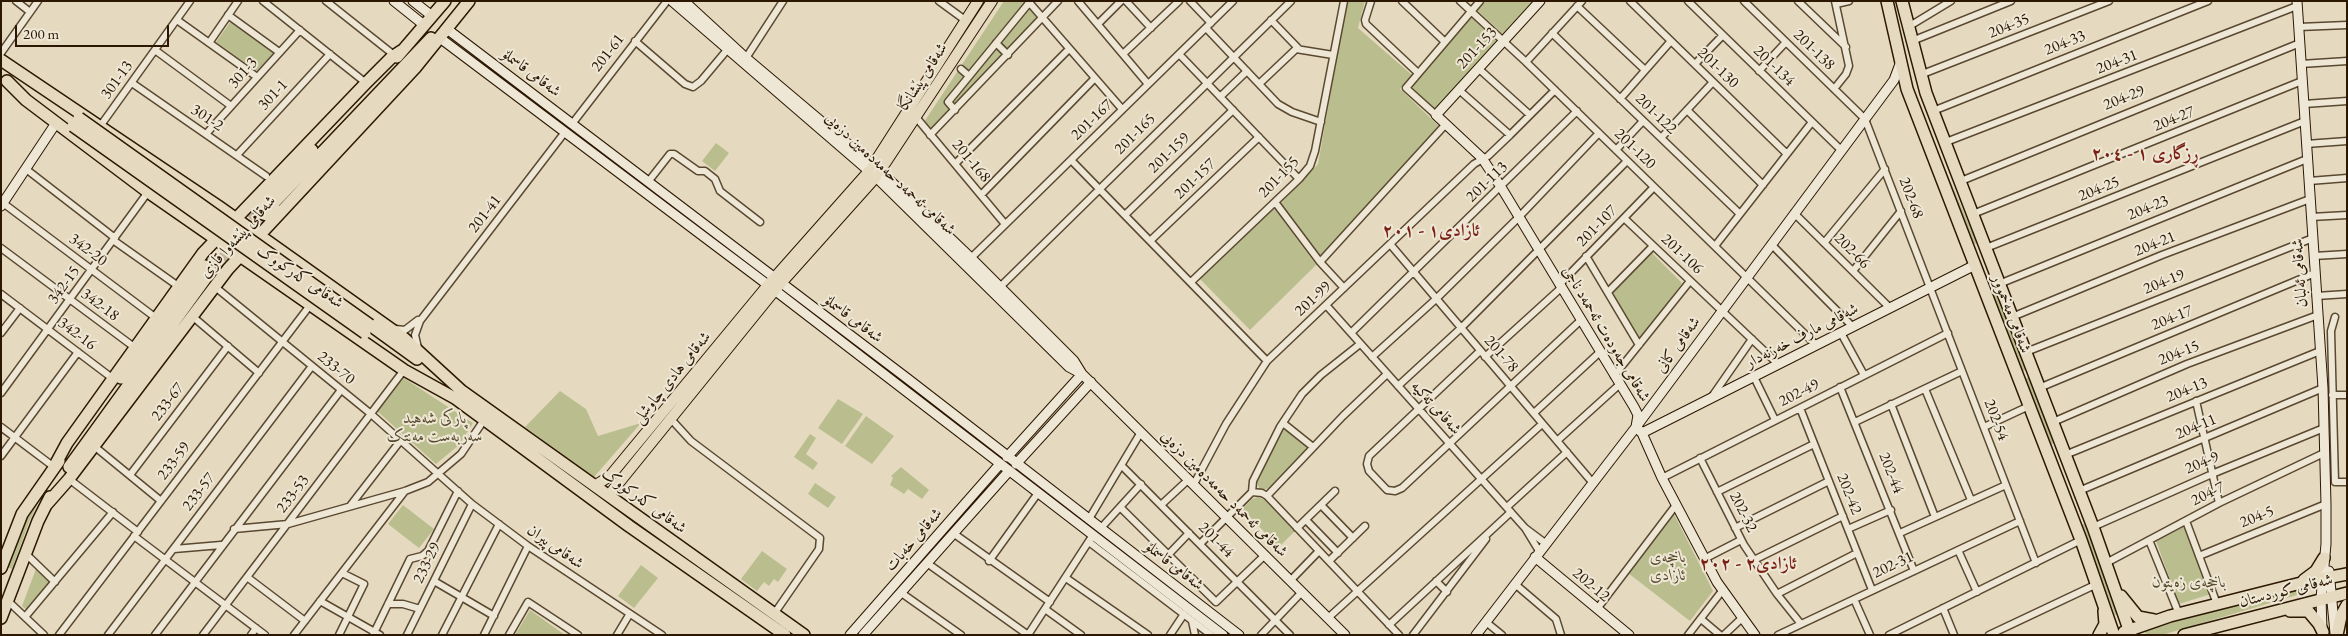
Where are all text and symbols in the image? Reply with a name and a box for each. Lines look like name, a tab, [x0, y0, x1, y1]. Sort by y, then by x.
street label: 204-35	[1986, 9, 2032, 43]
scale bar	[18, 15, 171, 47]
street label: 201-153	[1453, 23, 1501, 73]
text: 200 m	[23, 24, 59, 43]
street label: 201-138	[1789, 26, 1839, 74]
street label: 204-33	[2042, 26, 2088, 60]
street label: 201-61	[587, 30, 629, 76]
street label: شەقامی پێشانگا	[894, 40, 952, 114]
street label: 201-134	[1749, 42, 1799, 90]
street label: شەقامی قاسملۆ	[498, 44, 564, 102]
street label: 201-130	[1693, 44, 1743, 92]
street label: 204-31	[2094, 45, 2140, 79]
street label: 301-3	[224, 54, 262, 92]
street label: 301-13	[97, 57, 137, 103]
street label: 301-1	[254, 76, 292, 114]
street label: 204-29	[2101, 81, 2147, 115]
street label: 201-122	[1631, 90, 1681, 138]
street label: 201-167	[1067, 96, 1117, 144]
street label: 301-2	[187, 100, 227, 136]
street label: 204-27	[2151, 102, 2197, 136]
street label: شەقامی ئەحمەد حەمەدەمین دزەیی	[821, 108, 959, 240]
street label: 201-165	[1110, 109, 1160, 159]
street label: 201-120	[1610, 125, 1660, 173]
street label: 201-159	[1144, 129, 1194, 177]
street label: 201-168	[947, 136, 995, 186]
district label: ڕزگاری ١ - ٢٠٤	[2091, 143, 2199, 165]
street label: 201-155	[1255, 152, 1303, 202]
street label: 201-157	[1170, 155, 1220, 203]
street label: 201-113	[1462, 158, 1512, 206]
street label: 204-25	[2076, 172, 2122, 206]
street label: 202-68	[1894, 175, 1928, 221]
street label: 201-41	[464, 191, 506, 237]
street label: 204-23	[2125, 191, 2171, 225]
street label: شەقامی پێشەوا قازی	[196, 192, 280, 282]
street label: 201-107	[1573, 201, 1621, 251]
district label: ئازادی١ - ٢٠١	[1383, 220, 1479, 242]
street label: 204-21	[2132, 227, 2178, 261]
street label: 342-20	[65, 229, 111, 271]
street label: 202-66	[1830, 229, 1874, 273]
street label: 201-106	[1657, 230, 1707, 278]
street label: شەقامی ئەلبان	[2288, 238, 2312, 308]
street label: شەقامی کەرکووک	[253, 241, 347, 313]
street label: 342-15	[44, 262, 84, 308]
street label: شەقامی جەودەت ئەحمەد ناجی	[1558, 263, 1654, 405]
street label: 204-19	[2141, 265, 2187, 299]
street label: شەقامی مەخموور	[1987, 272, 2035, 356]
street label: 201-99	[1291, 277, 1335, 321]
street label: 342-18	[77, 284, 123, 326]
street label: شەقامی قاسملۆ	[820, 290, 886, 348]
street label: شەقامی مارف خەزنەدار	[1742, 299, 1862, 373]
street label: 204-17	[2149, 301, 2195, 335]
street label: 342-16	[54, 313, 100, 355]
street label: شەقامی کانی	[1651, 313, 1705, 377]
street label: شەقامی هادی چاوشلی	[629, 328, 715, 428]
street label: 201-78	[1480, 332, 1522, 376]
street label: 204-15	[2156, 336, 2202, 370]
street label: 233-70	[313, 347, 359, 389]
street label: 204-13	[2164, 373, 2210, 407]
street label: 202-49	[1776, 375, 1822, 411]
street label: شەقامی تەکیە	[1407, 377, 1465, 439]
street label: 233-67	[147, 379, 189, 425]
street label: 202-54	[1979, 397, 2013, 443]
park label: پارکی شەهید سەربەست مەنتک	[387, 409, 483, 447]
street label: 204-11	[2173, 410, 2219, 444]
street label: شەقامی ئەحمەد حەمەدەمین دزەیی	[1156, 426, 1292, 562]
street label: 233-59	[153, 438, 195, 484]
street label: 204-9	[2182, 447, 2222, 479]
street label: 202-44	[1874, 450, 1908, 496]
street label: شەقامی کەرکووک	[598, 464, 690, 538]
street label: 233-57	[178, 469, 220, 515]
street label: 233-53	[272, 471, 314, 517]
street label: 202-42	[1832, 471, 1866, 517]
street label: 204-7	[2188, 477, 2228, 511]
street label: 202-32	[1725, 489, 1761, 535]
street label: 204-5	[2237, 502, 2277, 532]
street label: شەقامی خەبات	[881, 504, 947, 576]
street label: 201-44	[1194, 518, 1238, 562]
street label: شەقامی پیران	[523, 521, 587, 573]
street label: شەقامی قاسملۆ	[1141, 537, 1207, 595]
street label: 233-29	[409, 540, 445, 586]
street label: 202-31	[1870, 547, 1916, 583]
park label: باخچەی ئازادی	[1650, 548, 1686, 586]
district label: ئازادی٢ - ٢٠٢	[1700, 553, 1796, 575]
street label: 202-12	[1568, 564, 1614, 606]
street label: شەقامی کوردستان	[2237, 570, 2335, 612]
park label: باخچەی زەیتون	[2152, 573, 2226, 593]

